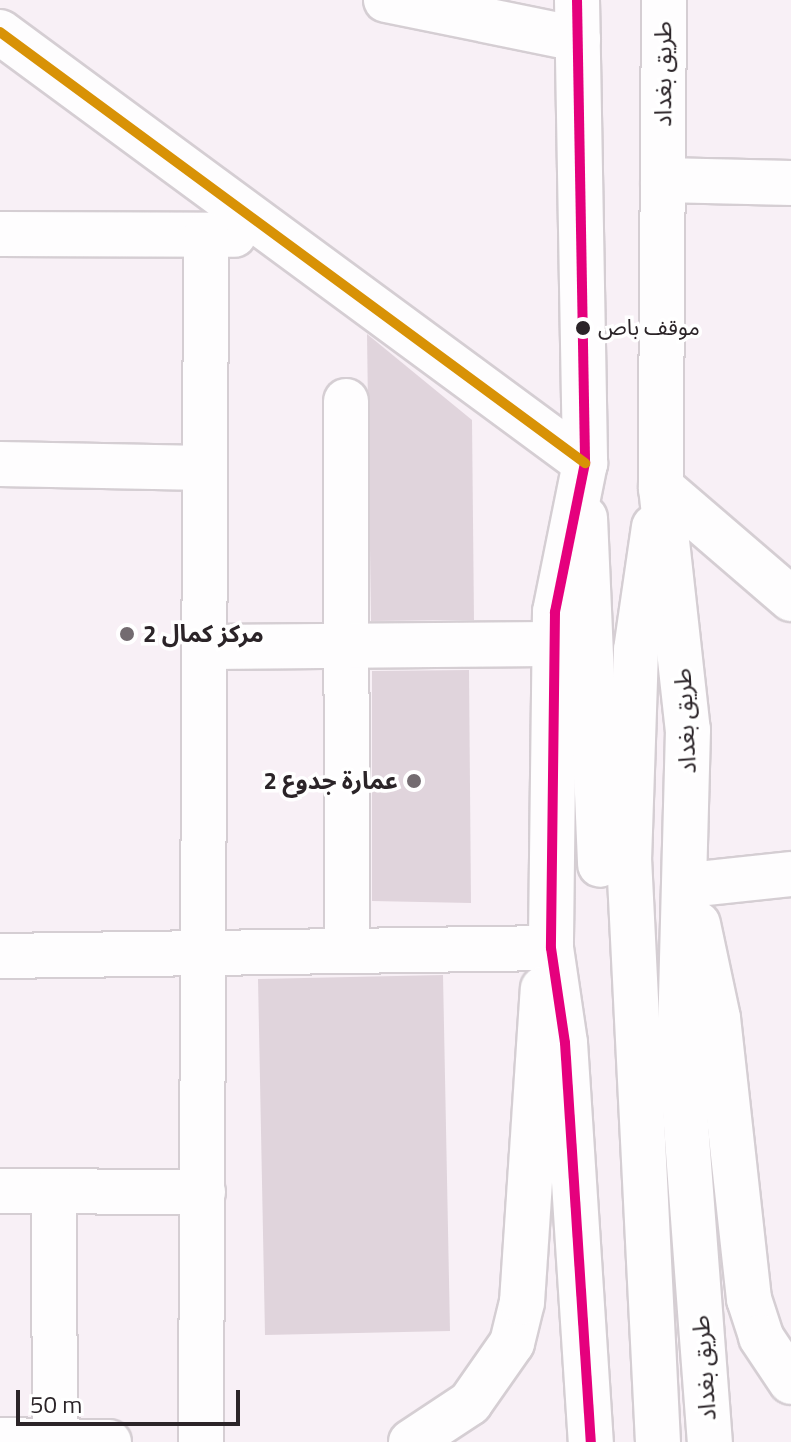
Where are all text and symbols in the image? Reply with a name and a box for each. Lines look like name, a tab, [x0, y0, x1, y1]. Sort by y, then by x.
street label: طريق بغداد	[649, 21, 677, 127]
place label: موقف باص	[598, 315, 700, 341]
marker: موقف باص	[575, 320, 591, 336]
place label: مركز كمال 2	[143, 620, 264, 648]
marker: مركز كمال 2	[118, 625, 136, 643]
street label: طريق بغداد	[668, 667, 702, 775]
place label: عمارة جدوع 2	[263, 767, 398, 795]
marker: عمارة جدوع 2	[405, 772, 423, 790]
street label: طريق بغداد	[686, 1314, 722, 1422]
scale bar	[20, 1374, 244, 1424]
text: 50 m	[30, 1386, 82, 1422]

